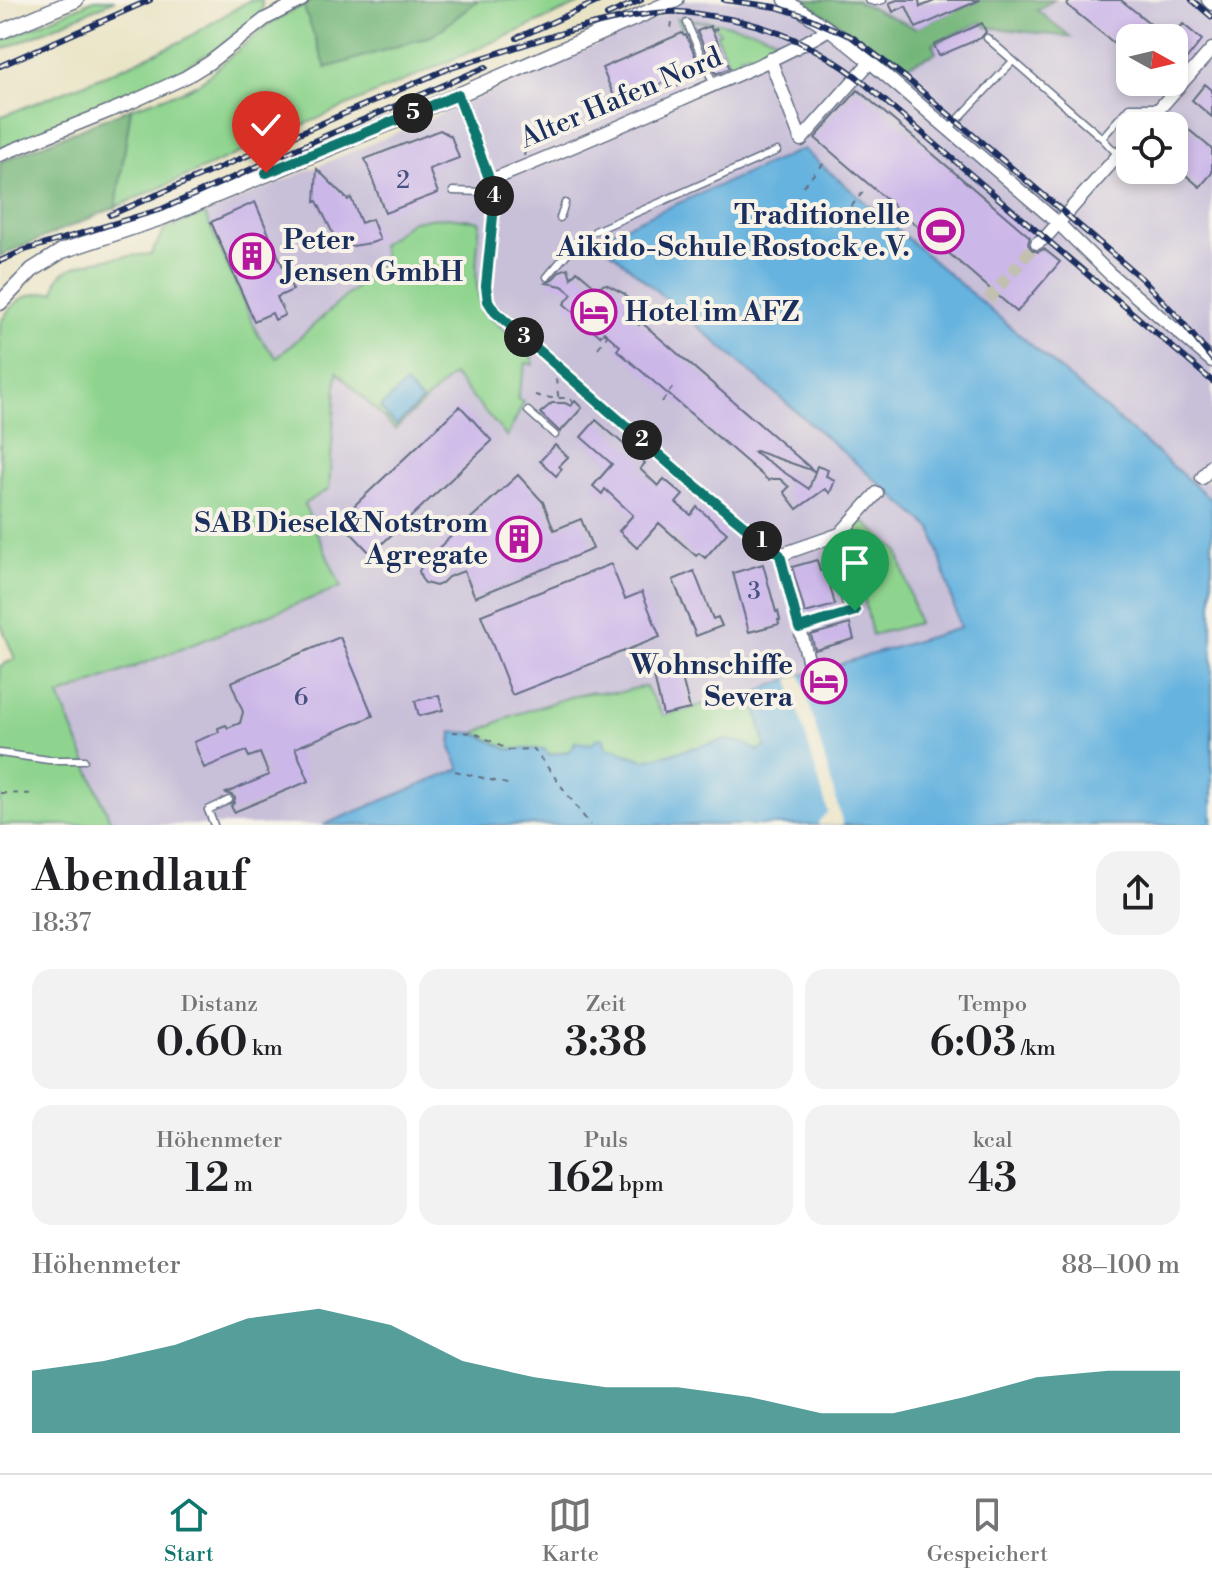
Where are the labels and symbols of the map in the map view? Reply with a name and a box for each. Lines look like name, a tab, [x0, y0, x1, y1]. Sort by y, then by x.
north arrow	[1116, 24, 1188, 96]
street label: Alter Hafen Nord	[514, 40, 727, 157]
pin	[232, 91, 300, 173]
pin: 5	[393, 93, 433, 133]
house number: 2	[396, 166, 410, 196]
pin: 4	[474, 176, 514, 216]
place label: Traditionelle Aikido-Schule Rostock e.V.	[555, 198, 910, 265]
sports icon: Traditionelle Aikido-Schule Rostock e.V.	[917, 207, 965, 255]
place label: Peter Jensen GmbH	[279, 223, 463, 290]
building icon: Peter Jensen GmbH	[228, 232, 276, 280]
hotel icon: Hotel im AFZ	[570, 288, 618, 336]
place label: Hotel im AFZ	[625, 295, 800, 330]
pin: 3	[504, 317, 544, 357]
pin: 2	[622, 420, 662, 460]
place label: SAB Diesel&Notstrom Agregate	[195, 506, 489, 573]
building icon: SAB Diesel&Notstrom Agregate	[495, 515, 543, 563]
pin: 1	[742, 521, 782, 561]
pin	[821, 529, 889, 611]
house number: 3	[747, 577, 761, 607]
place label: Wohnschiffe Severa	[629, 648, 794, 715]
hotel icon: Wohnschiffe Severa	[800, 657, 848, 705]
house number: 6	[294, 683, 308, 713]

